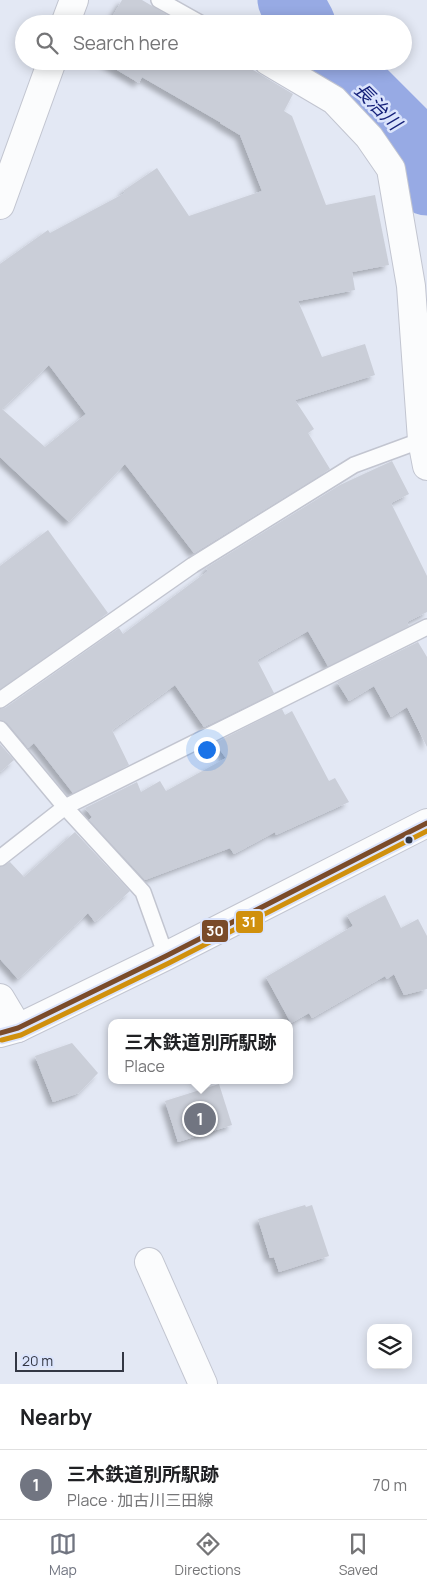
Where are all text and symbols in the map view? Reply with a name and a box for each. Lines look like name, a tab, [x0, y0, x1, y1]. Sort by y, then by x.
search box	[15, 15, 412, 70]
icon: search	[33, 29, 61, 57]
text: Search here	[73, 30, 179, 56]
water label: 長治川	[349, 77, 409, 137]
your location	[194, 737, 220, 763]
unlabelled marker	[404, 835, 414, 845]
line badge: 31	[235, 910, 264, 934]
text: 31	[242, 912, 256, 931]
line badge: 30	[201, 919, 229, 943]
text: 30	[206, 921, 224, 940]
popup	[108, 1019, 293, 1084]
text: 三木鉄道別所駅跡	[124, 1029, 277, 1055]
text: Place	[124, 1055, 165, 1077]
pin: 1	[184, 1100, 216, 1138]
map controls	[367, 1324, 412, 1369]
button: layers	[367, 1324, 412, 1369]
scale bar	[15, 1349, 124, 1372]
text: 20 m	[22, 1351, 53, 1370]
text: Nearby	[20, 1403, 92, 1431]
text: 三木鉄道別所駅跡	[67, 1461, 219, 1487]
text: 1	[32, 1474, 40, 1496]
text: 70 m	[372, 1474, 407, 1496]
text: Place · 加古川三田線	[67, 1489, 213, 1511]
tab: Map	[49, 1530, 77, 1579]
tab: Directions	[175, 1530, 241, 1579]
tab: Saved	[339, 1530, 378, 1579]

